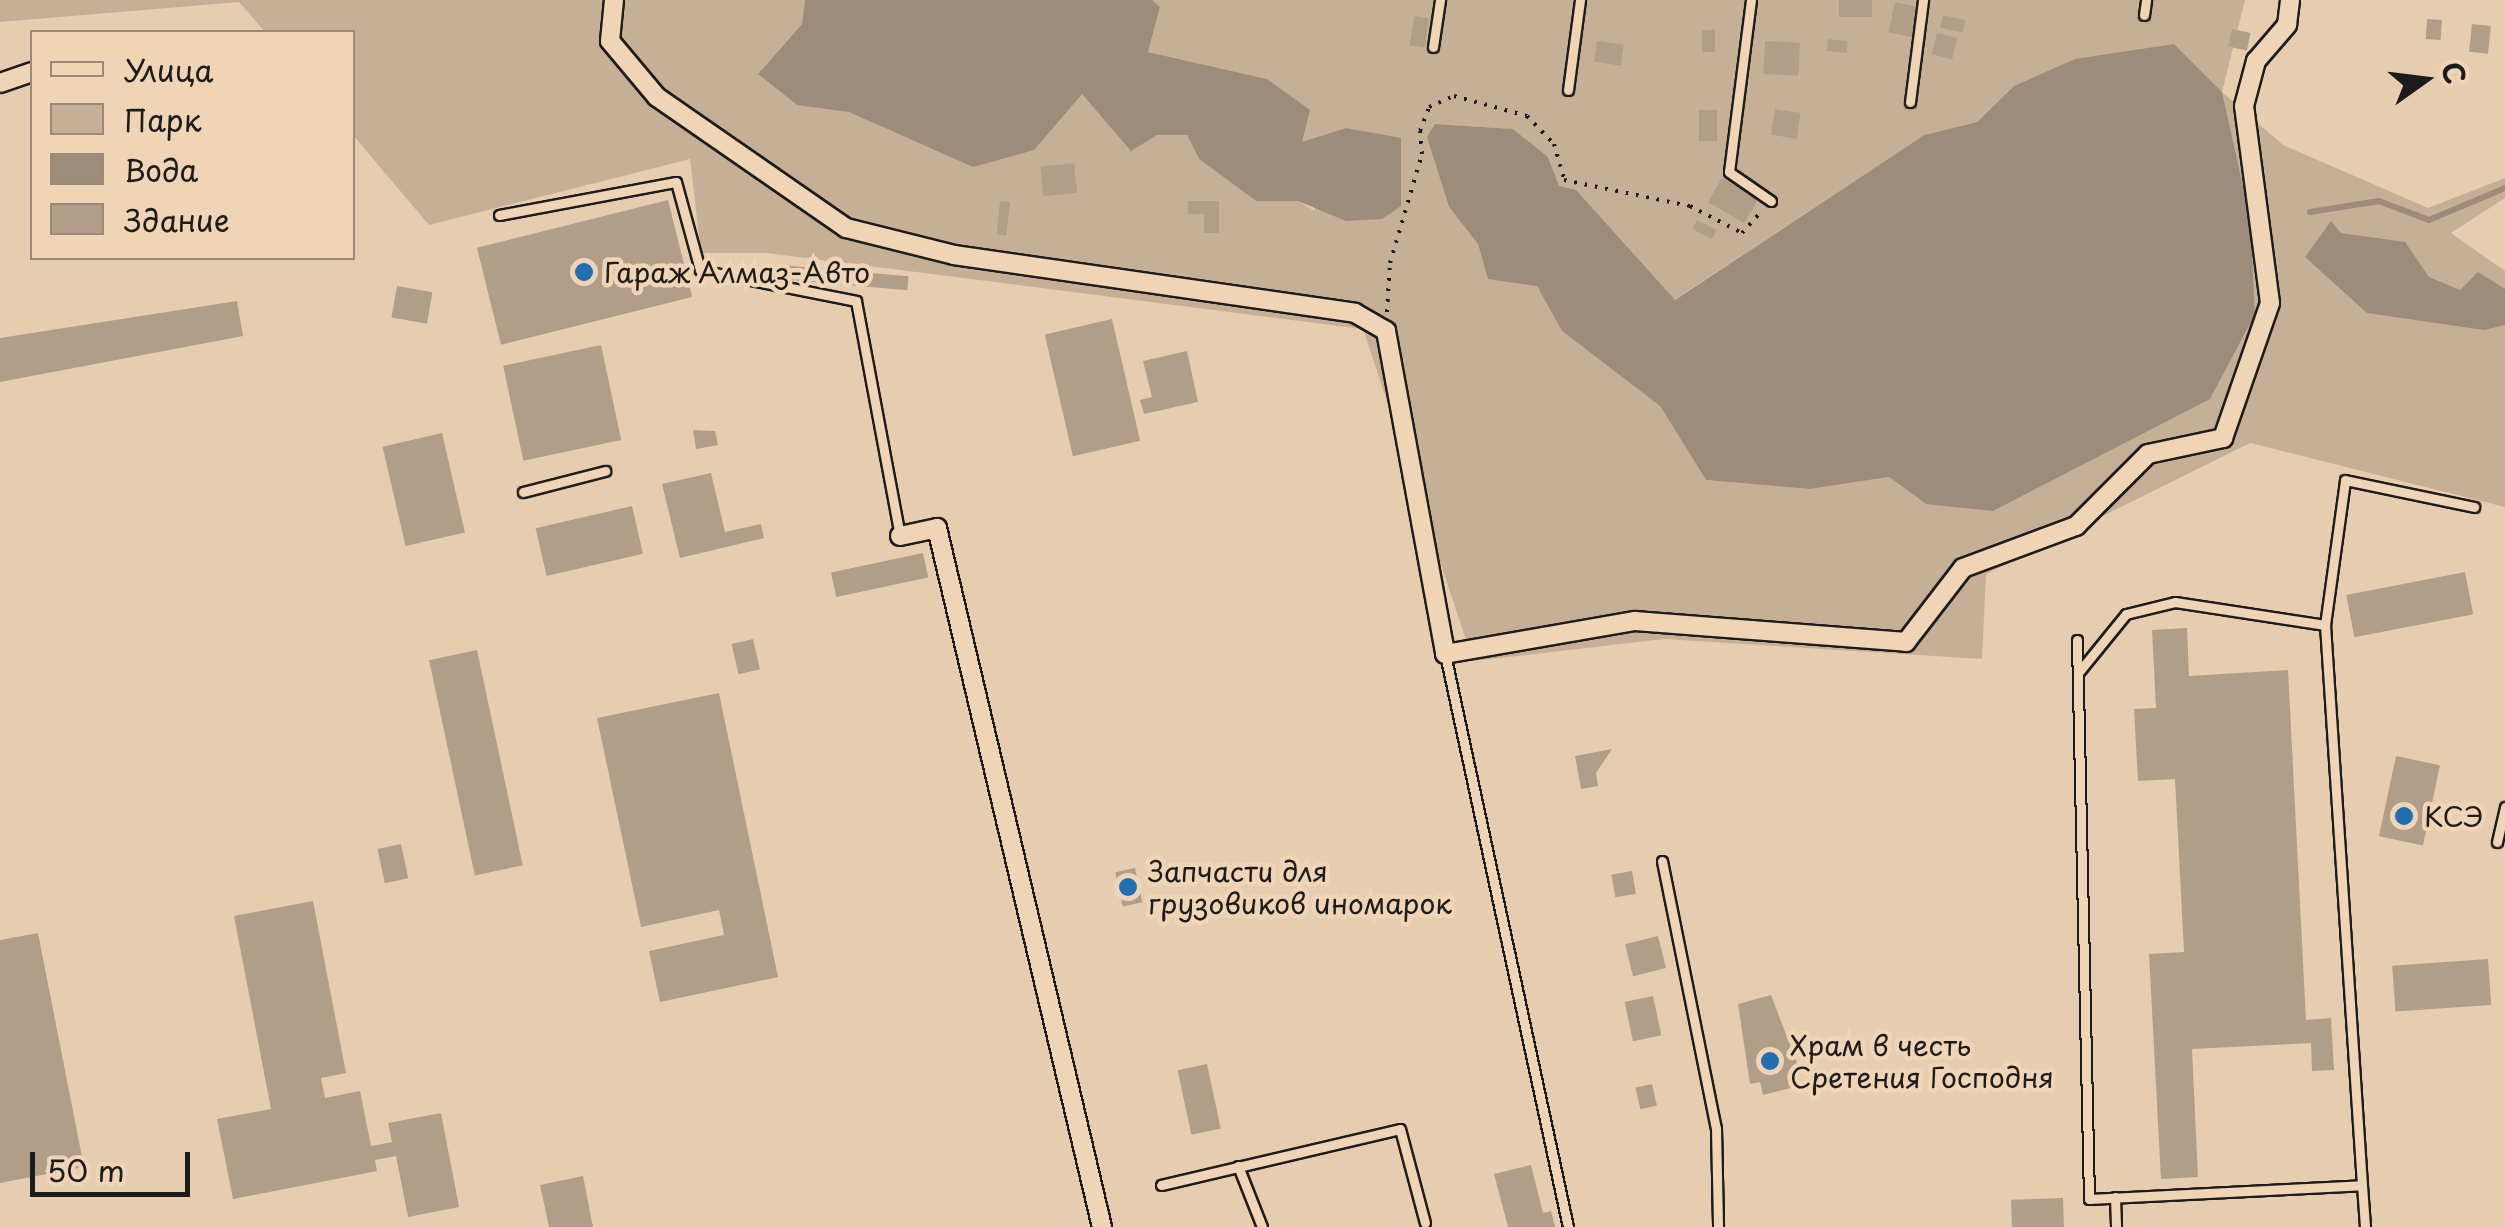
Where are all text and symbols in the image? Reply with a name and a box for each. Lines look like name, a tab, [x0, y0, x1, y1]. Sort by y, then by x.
legend	[30, 30, 355, 260]
north arrow	[2375, 30, 2475, 130]
text: Улица	[124, 47, 213, 92]
text: С	[2431, 57, 2478, 88]
text: Парк	[124, 97, 201, 142]
text: Вода	[124, 147, 198, 192]
text: Здание	[124, 197, 230, 242]
place label: Гараж Алмаз-Авто	[604, 255, 871, 289]
marker: Гараж Алмаз-Авто	[573, 261, 595, 283]
place label: КСЭ	[2424, 799, 2483, 833]
marker: КСЭ	[2393, 805, 2415, 827]
place label: Запчасти для грузовиков иномарок	[1148, 854, 1452, 920]
marker: Запчасти для грузовиков иномарок	[1117, 876, 1139, 898]
place label: Храм в честь Сретения Господня	[1790, 1028, 2054, 1094]
marker: Храм в честь Сретения Господня	[1759, 1050, 1781, 1072]
scale bar	[35, 1132, 195, 1194]
text: 50 m	[47, 1147, 125, 1192]

